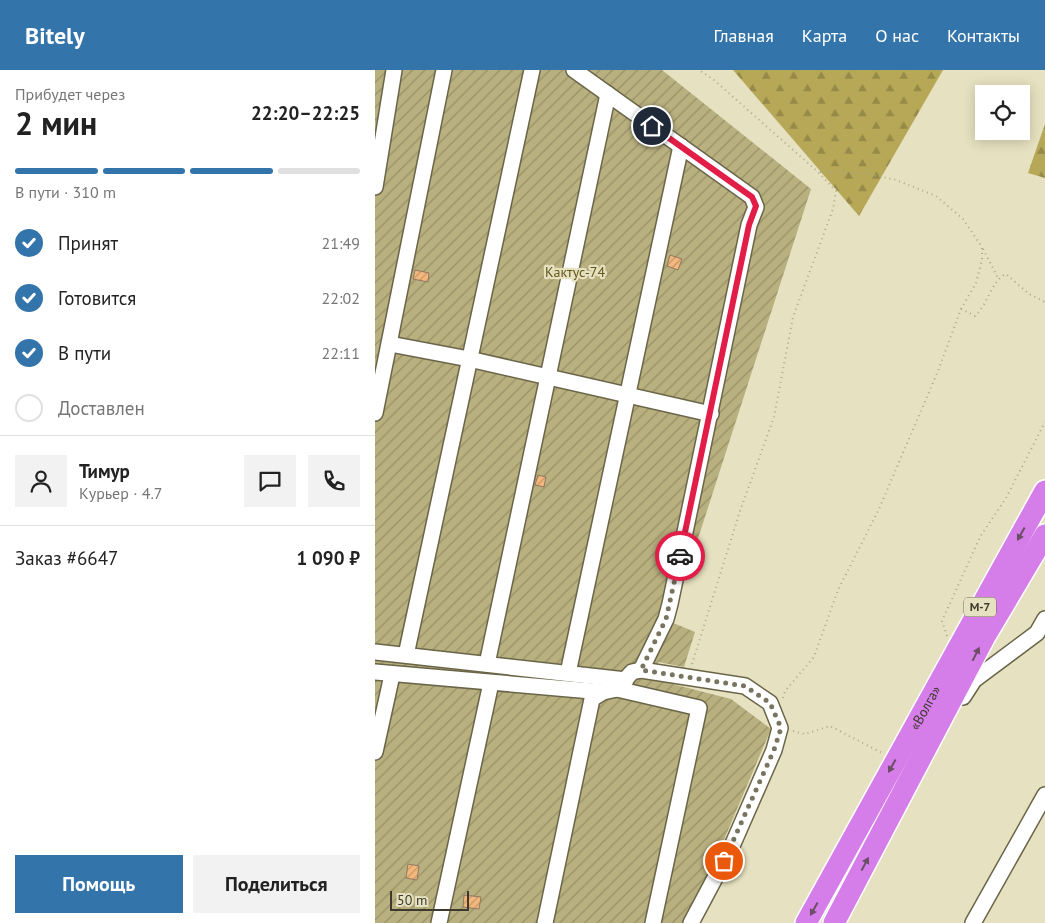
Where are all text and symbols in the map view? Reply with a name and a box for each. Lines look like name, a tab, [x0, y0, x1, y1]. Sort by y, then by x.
text: Bitely	[25, 20, 85, 51]
text: Главная	[713, 24, 774, 47]
text: Карта	[802, 24, 847, 47]
text: О нас	[875, 24, 919, 47]
text: Контакты	[947, 24, 1020, 47]
text: Прибудет через	[15, 84, 125, 104]
map controls	[975, 85, 1030, 140]
button: locate	[975, 85, 1030, 140]
text: 22:20–22:25	[251, 101, 360, 125]
text: 2 мин	[15, 102, 97, 144]
pin	[631, 105, 673, 147]
icon: home	[638, 112, 666, 140]
text: В пути · 310 m	[15, 182, 116, 202]
icon: check	[15, 229, 43, 257]
text: Принят	[58, 231, 118, 255]
text: 21:49	[322, 233, 360, 253]
park label: Кактус-74	[545, 263, 605, 281]
icon: check	[15, 284, 43, 312]
text: Готовится	[58, 286, 136, 310]
text: 22:02	[322, 288, 360, 308]
icon: check	[15, 339, 43, 367]
text: В пути	[58, 341, 111, 365]
text: 22:11	[322, 343, 360, 363]
text: Доставлен	[58, 396, 145, 420]
button: person	[15, 455, 67, 507]
button: chat	[244, 455, 296, 507]
button: phone	[308, 455, 360, 507]
text: Тимур	[79, 459, 130, 483]
text: Курьер · 4.7	[79, 483, 163, 503]
one-way arrow	[1017, 527, 1025, 541]
courier	[655, 531, 705, 581]
icon: car	[666, 542, 694, 570]
text: Заказ #6647	[15, 546, 118, 570]
text: 1 090 ₽	[297, 546, 360, 570]
road number: М-7	[964, 598, 996, 616]
one-way arrow	[972, 646, 980, 661]
street label: «Волга»	[906, 682, 945, 733]
one-way arrow	[888, 759, 896, 773]
pin	[703, 840, 745, 882]
icon: bag	[710, 847, 738, 875]
button: Помощь	[15, 855, 183, 913]
button: Поделиться	[193, 855, 360, 913]
one-way arrow	[861, 857, 869, 872]
scale bar	[390, 888, 469, 911]
text: 50 m	[397, 891, 427, 909]
one-way arrow	[810, 901, 818, 916]

